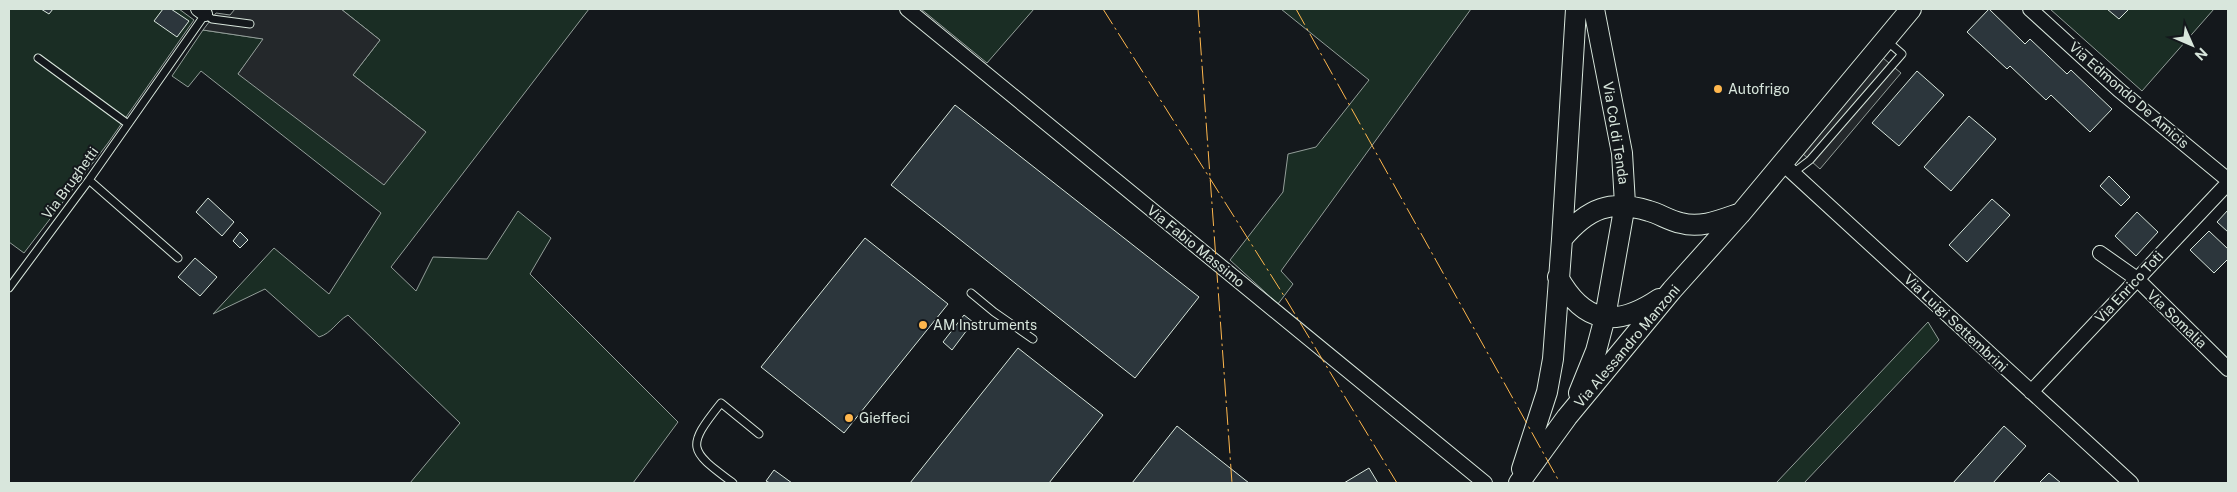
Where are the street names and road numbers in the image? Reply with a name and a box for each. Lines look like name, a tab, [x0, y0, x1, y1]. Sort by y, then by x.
street label: Via Edmondo De Amicis	[2066, 39, 2192, 151]
street label: Via Col di Tenda	[1600, 80, 1632, 186]
street label: Via Brughetti	[39, 144, 101, 222]
street label: Via Fabio Massimo	[1144, 202, 1248, 290]
street label: Via Enrico Toti	[2092, 248, 2166, 326]
street label: Via Luigi Settembrini	[1901, 271, 2011, 375]
street label: Via Alessandro Manzoni	[1571, 281, 1683, 411]
street label: Via Somalia	[2144, 287, 2210, 351]

